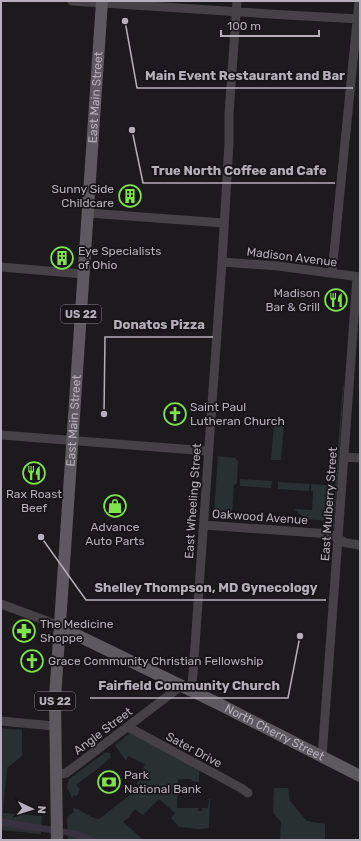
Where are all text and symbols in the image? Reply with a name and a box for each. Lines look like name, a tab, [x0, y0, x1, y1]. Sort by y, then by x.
scale bar	[221, 12, 319, 38]
text: 100 m	[227, 19, 261, 33]
street label: East Main Street	[85, 51, 106, 144]
callout: Main Event Restaurant and Bar	[137, 63, 353, 88]
text: Main Event Restaurant and Bar	[145, 68, 345, 83]
callout: True North Coffee and Cafe	[143, 158, 335, 183]
text: True North Coffee and Cafe	[151, 163, 327, 178]
place label: Sunny Side Childcare	[51, 182, 114, 210]
building icon: Sunny Side Childcare	[117, 183, 143, 209]
place label: Eye Specialists of Ohio	[78, 244, 161, 272]
street label: Madison Avenue	[246, 244, 338, 270]
building icon: Eye Specialists of Ohio	[49, 245, 75, 271]
place label: Madison Bar & Grill	[265, 286, 320, 314]
restaurant icon: Madison Bar & Grill	[323, 287, 349, 313]
road number: US 22	[61, 305, 101, 323]
callout: Donatos Pizza	[105, 312, 213, 337]
text: Donatos Pizza	[113, 317, 205, 332]
street label: East Main Street	[64, 374, 84, 467]
place label: Saint Paul Lutheran Church	[190, 400, 285, 428]
church icon: Saint Paul Lutheran Church	[162, 401, 188, 427]
street label: East Wheeling Street	[182, 443, 204, 559]
street label: East Mulberry Street	[318, 446, 340, 561]
restaurant icon: Rax Roast Beef	[21, 460, 47, 486]
place label: Rax Roast Beef	[6, 487, 62, 515]
shop icon: Advance Auto Parts	[102, 493, 128, 519]
street label: Oakwood Avenue	[212, 507, 309, 527]
place label: Advance Auto Parts	[85, 520, 145, 548]
callout: Shelley Thompson, MD Gynecology	[86, 575, 326, 600]
text: Shelley Thompson, MD Gynecology	[94, 580, 318, 595]
place label: The Medicine Shoppe	[40, 617, 114, 645]
pharmacy icon: The Medicine Shoppe	[11, 618, 37, 644]
church icon: Grace Community Christian Fellowship	[19, 648, 45, 674]
place label: Grace Community Christian Fellowship	[48, 654, 264, 668]
callout: Fairfield Community Church	[90, 673, 288, 698]
text: Fairfield Community Church	[98, 678, 280, 693]
road number: US 22	[35, 692, 75, 710]
street label: North Cherry Street	[222, 701, 327, 764]
street label: Angle Street	[71, 704, 135, 758]
street label: Sater Drive	[164, 729, 225, 771]
place label: Park National Bank	[124, 768, 202, 796]
bank icon: Park National Bank	[96, 769, 122, 795]
north arrow	[12, 789, 52, 829]
text: N	[35, 805, 48, 814]

